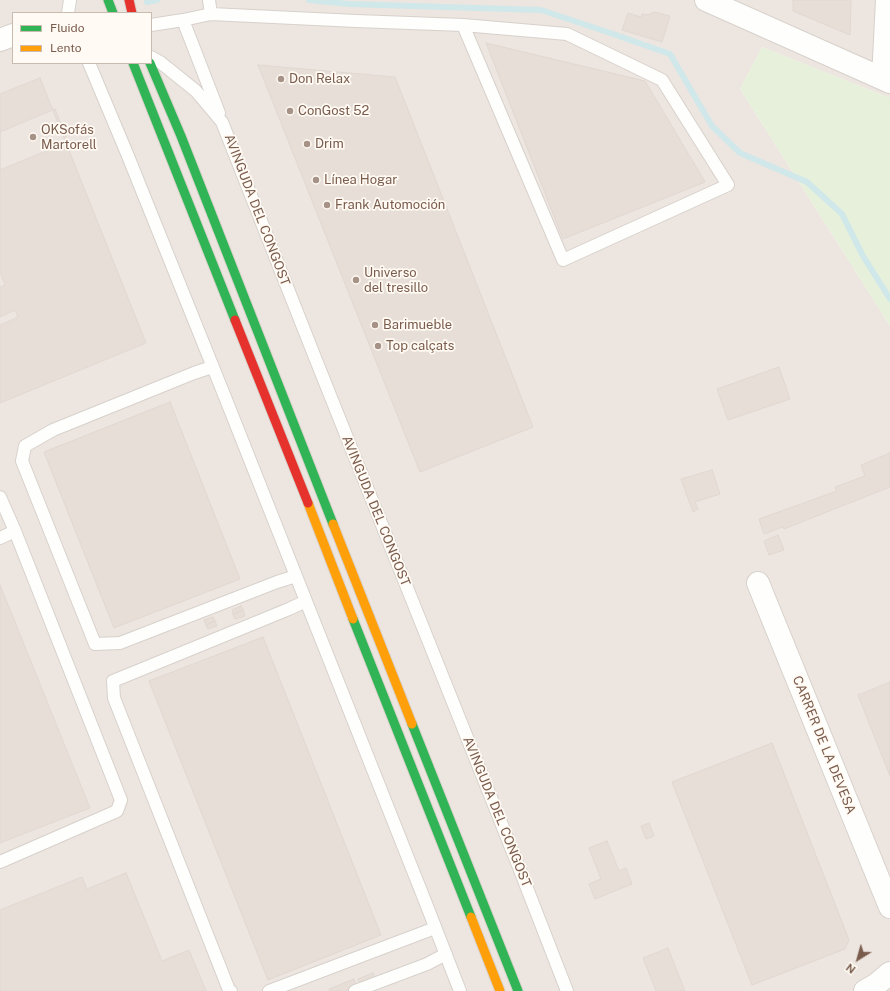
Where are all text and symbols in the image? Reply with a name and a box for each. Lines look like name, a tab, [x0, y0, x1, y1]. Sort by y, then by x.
legend	[12, 12, 152, 64]
text: Fluido	[50, 21, 85, 35]
text: Lento	[50, 41, 81, 55]
place label: Don Relax	[289, 71, 350, 87]
marker: Don Relax	[276, 74, 286, 84]
place label: ConGost 52	[298, 103, 369, 119]
marker: ConGost 52	[285, 106, 295, 116]
place label: OKSofás Martorell	[41, 122, 97, 153]
marker: OKSofás Martorell	[28, 132, 38, 142]
street label: AVINGUDA DEL CONGOST	[221, 132, 293, 288]
place label: Drim	[315, 136, 344, 152]
marker: Drim	[302, 139, 312, 149]
place label: Línea Hogar	[324, 172, 397, 188]
marker: Línea Hogar	[311, 175, 321, 185]
place label: Frank Automoción	[335, 197, 445, 213]
marker: Frank Automoción	[322, 200, 332, 210]
place label: Universo del tresillo	[364, 265, 428, 296]
marker: Universo del tresillo	[351, 275, 361, 285]
place label: Barimueble	[383, 317, 452, 333]
marker: Barimueble	[370, 320, 380, 330]
place label: Top calçats	[386, 338, 454, 354]
marker: Top calçats	[373, 341, 383, 351]
street label: AVINGUDA DEL CONGOST	[339, 433, 413, 589]
street label: CARRER DE LA DEVESA	[789, 674, 859, 816]
street label: AVINGUDA DEL CONGOST	[460, 734, 534, 890]
north arrow	[838, 939, 878, 979]
text: N	[844, 961, 858, 976]

